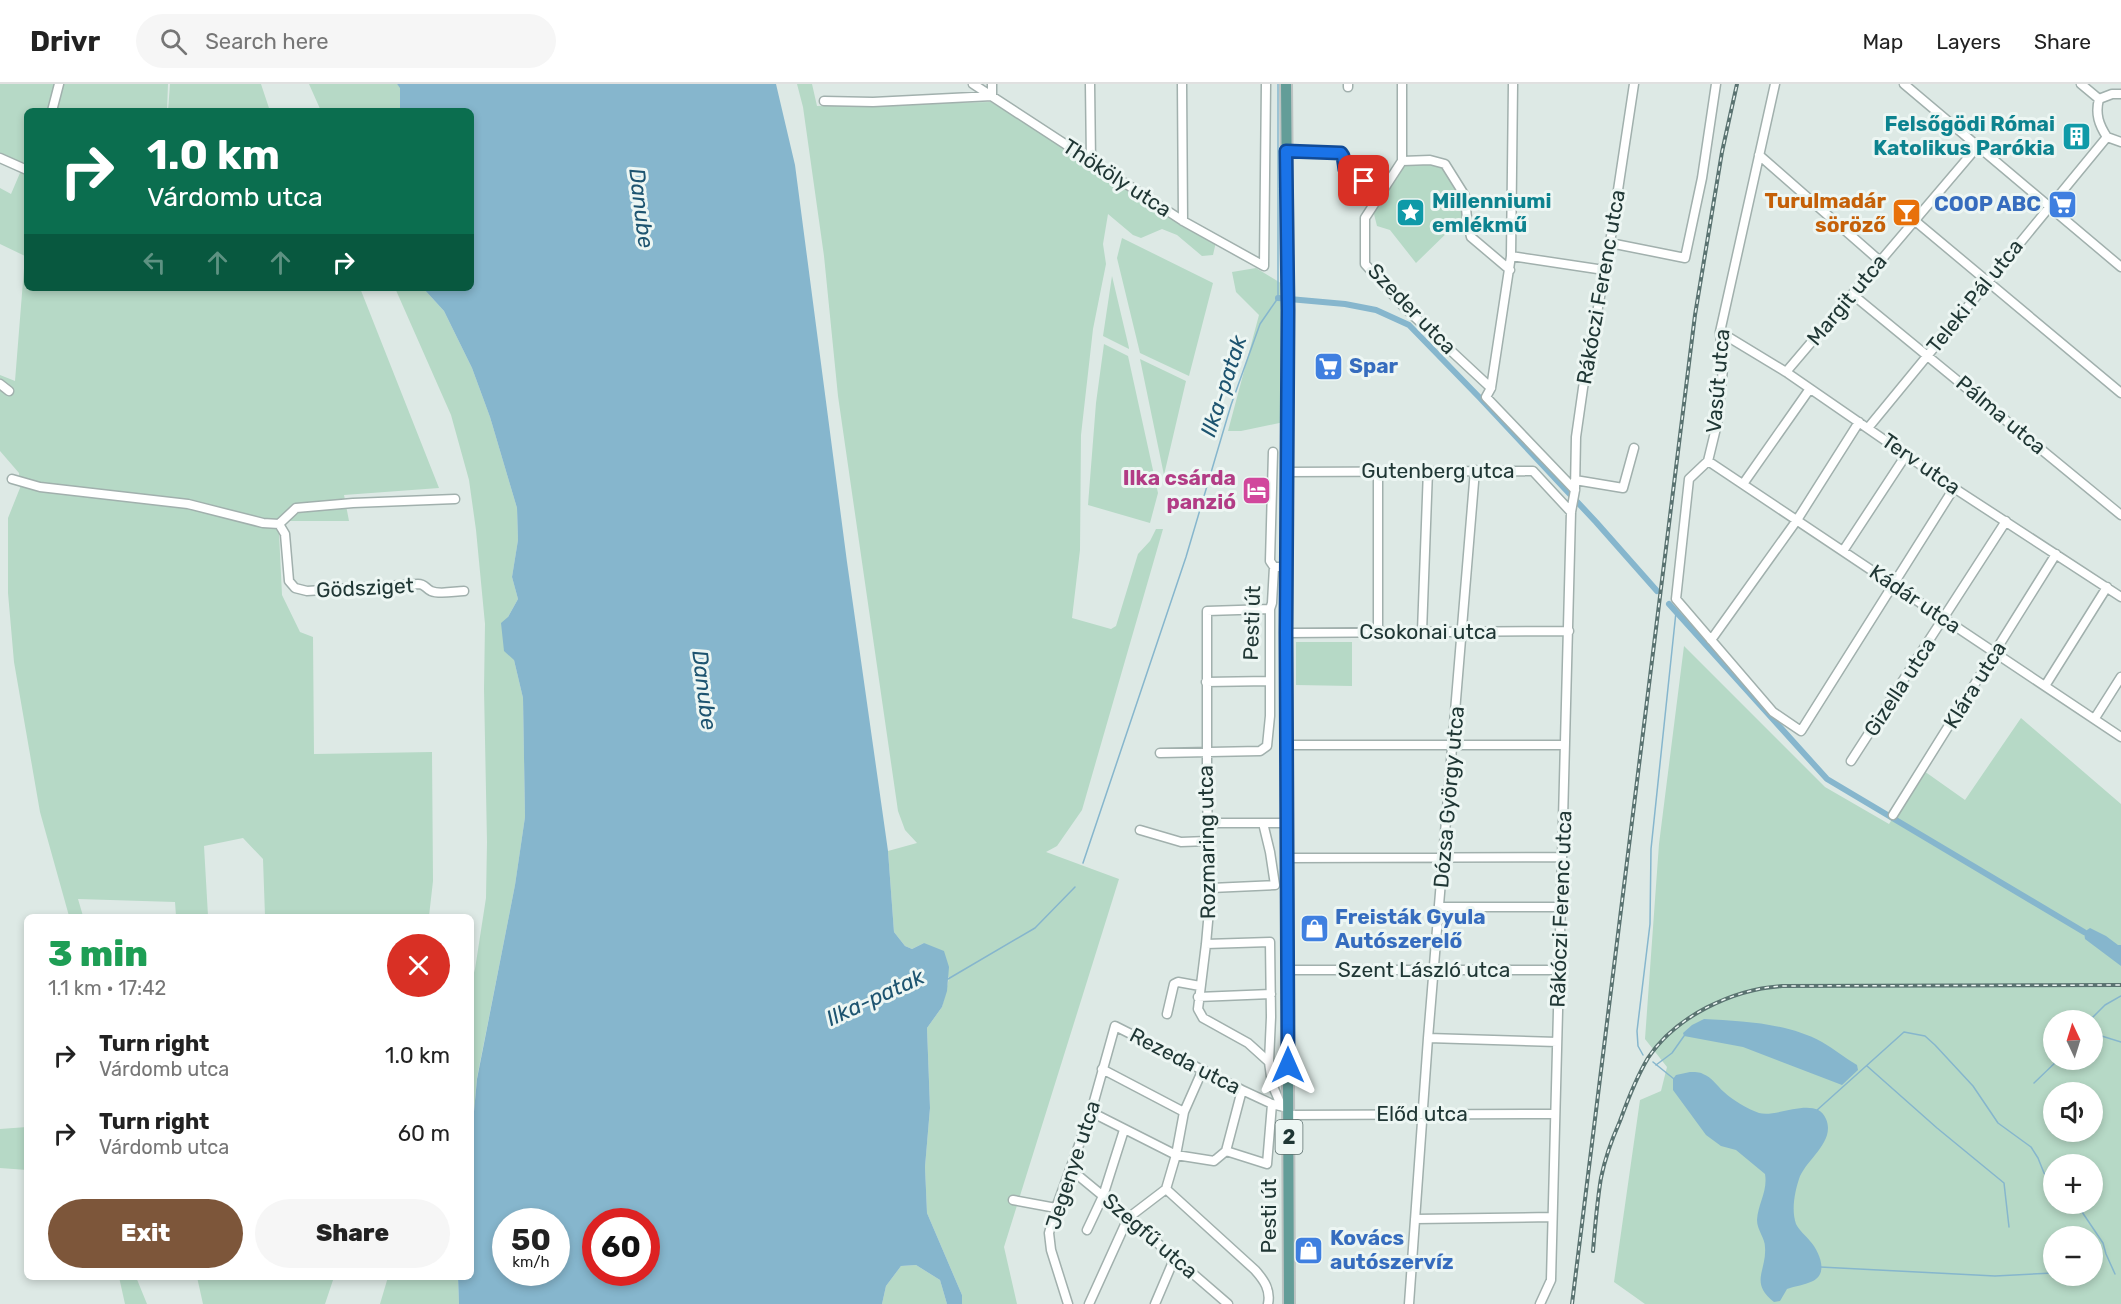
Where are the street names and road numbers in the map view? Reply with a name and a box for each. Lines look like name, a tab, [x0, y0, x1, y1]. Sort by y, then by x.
street label: Thököly utca	[1058, 133, 1176, 222]
street label: Rákóczi Ferenc utca	[1571, 188, 1630, 386]
street label: Teleki Pál utca	[1921, 234, 2028, 358]
street label: Margit utca	[1801, 249, 1892, 350]
street label: Szeder utca	[1363, 258, 1462, 359]
street label: Vasút utca	[1700, 328, 1735, 434]
street label: Pálma utca	[1951, 370, 2051, 459]
street label: Terv utca	[1877, 427, 1965, 500]
street label: Gutenberg utca	[1361, 458, 1515, 483]
street label: Kádár utca	[1865, 559, 1966, 638]
street label: Gödsziget	[315, 572, 414, 603]
street label: Pesti út	[1238, 585, 1265, 661]
street label: Csokonai utca	[1359, 619, 1497, 644]
street label: Gizella utca	[1858, 633, 1941, 741]
street label: Klára utca	[1938, 637, 2011, 733]
street label: Dózsa György utca	[1428, 705, 1469, 889]
street label: Rozmaring utca	[1193, 765, 1220, 919]
street label: Rákóczi Ferenc utca	[1545, 810, 1576, 1008]
street label: Szent László utca	[1338, 957, 1510, 982]
street label: Rezeda utca	[1126, 1022, 1245, 1099]
street label: Jegenye utca	[1040, 1097, 1105, 1232]
street label: Előd utca	[1376, 1101, 1468, 1126]
road number: 2	[1276, 1120, 1302, 1154]
street label: Pesti út	[1256, 1178, 1281, 1254]
street label: Szegfű utca	[1098, 1188, 1203, 1284]

